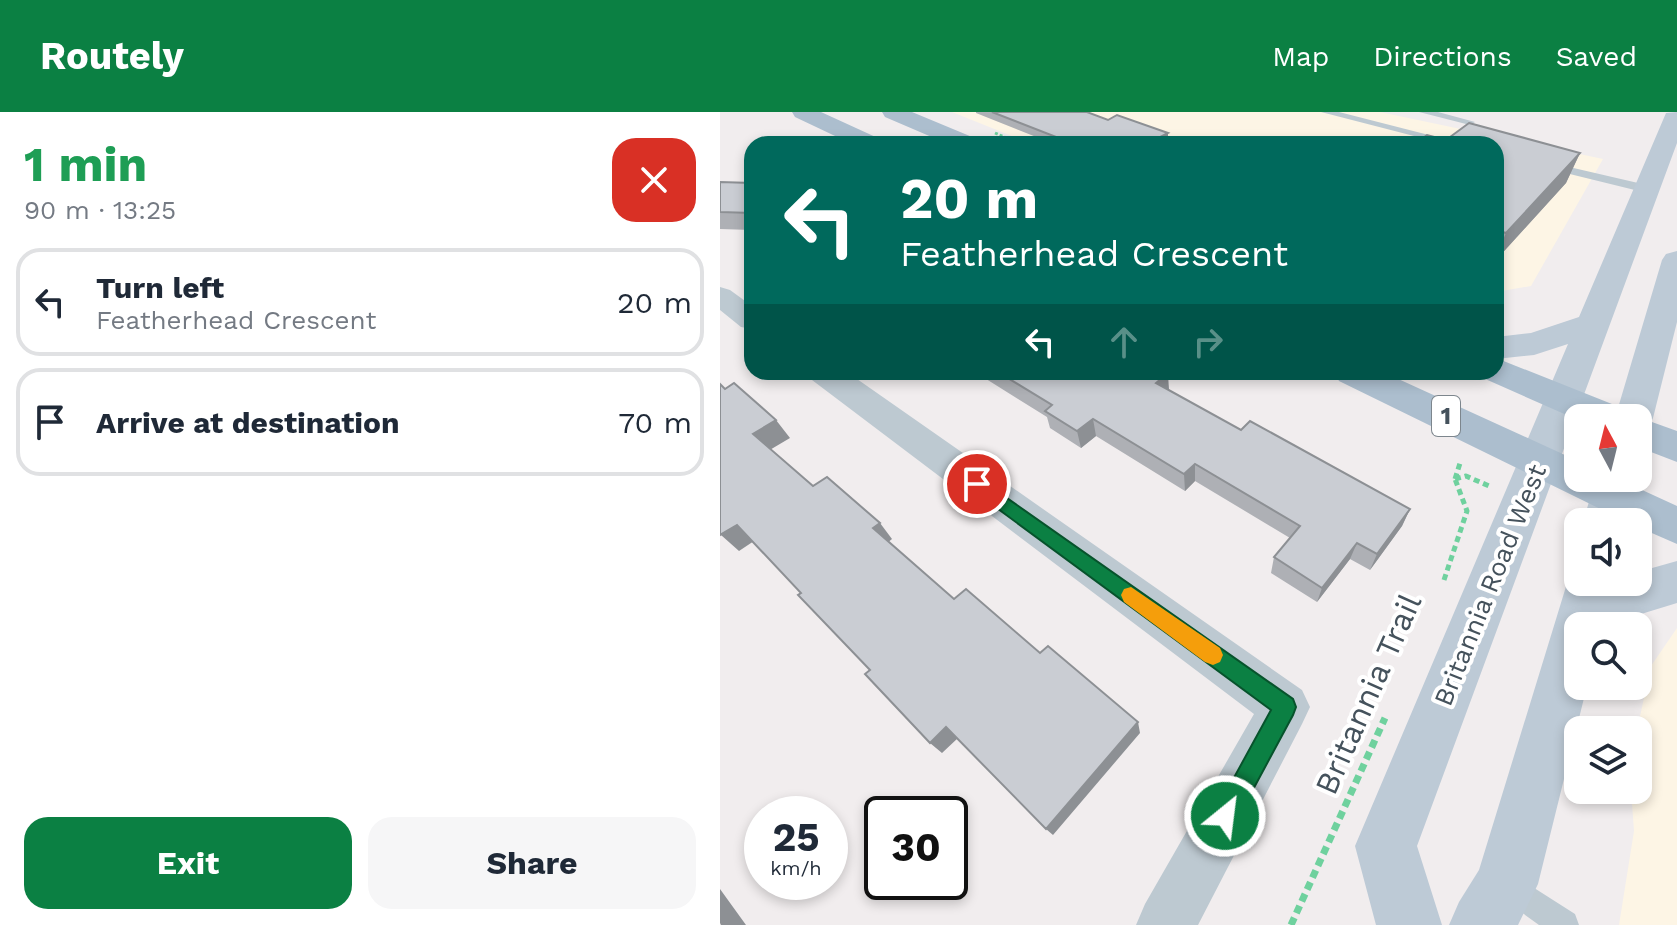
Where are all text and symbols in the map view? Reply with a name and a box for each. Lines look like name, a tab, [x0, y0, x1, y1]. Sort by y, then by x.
text: Routely	[40, 34, 184, 78]
text: Map	[1272, 40, 1329, 73]
text: Directions	[1373, 40, 1512, 73]
text: Saved	[1556, 40, 1637, 73]
text: 1 min	[24, 136, 147, 193]
button: close	[612, 138, 696, 222]
text: 20 m	[900, 166, 1038, 232]
icon: left	[768, 168, 872, 272]
text: 90 m · 13:25	[24, 195, 176, 225]
text: Featherhead Crescent	[900, 233, 1288, 275]
text: Turn left	[96, 270, 224, 305]
icon: left	[28, 280, 72, 324]
text: 20 m	[617, 285, 692, 320]
text: Featherhead Crescent	[96, 305, 376, 335]
icon: left	[1018, 320, 1062, 364]
icon: ahead	[1102, 320, 1146, 364]
icon: right	[1186, 320, 1230, 364]
road number: 1	[1432, 396, 1460, 436]
icon: arrive	[28, 400, 72, 444]
north arrow	[1564, 404, 1652, 492]
map controls	[1564, 404, 1652, 804]
text: Arrive at destination	[96, 405, 400, 440]
text: 70 m	[618, 405, 692, 440]
pin	[943, 450, 1011, 518]
street label: Britannia Road West	[1428, 460, 1552, 710]
icon: arrive	[955, 462, 999, 506]
button: sound	[1564, 508, 1652, 596]
street label: Britannia Trail	[1307, 588, 1429, 800]
button: search	[1564, 612, 1652, 700]
button: layers	[1564, 716, 1652, 804]
position arrow	[1183, 774, 1267, 858]
speed limit sign: 30	[864, 796, 968, 900]
text: 25	[772, 814, 820, 861]
button: Exit	[24, 817, 352, 909]
button: Share	[368, 817, 696, 909]
text: km/h	[770, 856, 822, 880]

